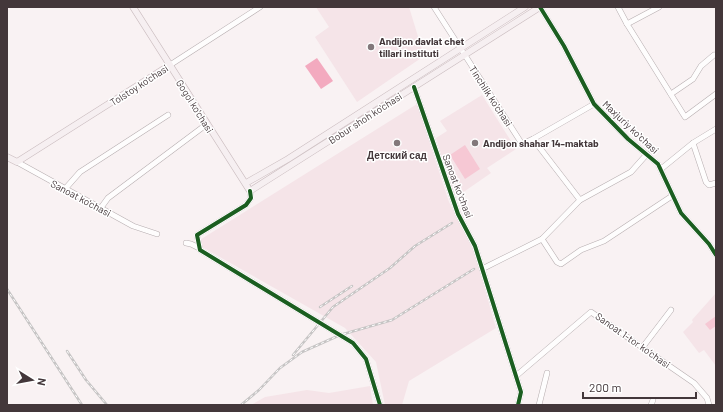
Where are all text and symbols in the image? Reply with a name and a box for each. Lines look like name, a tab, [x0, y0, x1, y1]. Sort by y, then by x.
place label: Andijon davlat chet tillari instituti	[379, 35, 464, 59]
marker: Andijon davlat chet tillari instituti	[366, 42, 376, 52]
street label: Tolstoy ko'chasi	[108, 62, 170, 108]
street label: Tinchlik ko'chasi	[467, 63, 515, 129]
street label: Gogol ko'chasi	[174, 77, 216, 135]
street label: Bobur shoh ko'chasi	[326, 90, 404, 146]
street label: Maxjuriy koʻchasi	[600, 98, 662, 156]
place label: Andijon shahar 14-maktab	[483, 137, 599, 149]
marker: Детский сад	[392, 138, 402, 148]
marker: Andijon shahar 14-maktab	[470, 138, 480, 148]
place label: Детский сад	[367, 149, 428, 161]
street label: Sanoat koʻchasi	[440, 153, 476, 219]
street label: Sanoat ko'chasi	[49, 177, 113, 219]
street label: Sanoat 1-tor ko‘chasi	[593, 310, 673, 370]
north arrow	[12, 360, 52, 400]
scale bar	[583, 374, 696, 400]
text: N	[35, 377, 49, 387]
text: 200 m	[589, 380, 621, 394]

